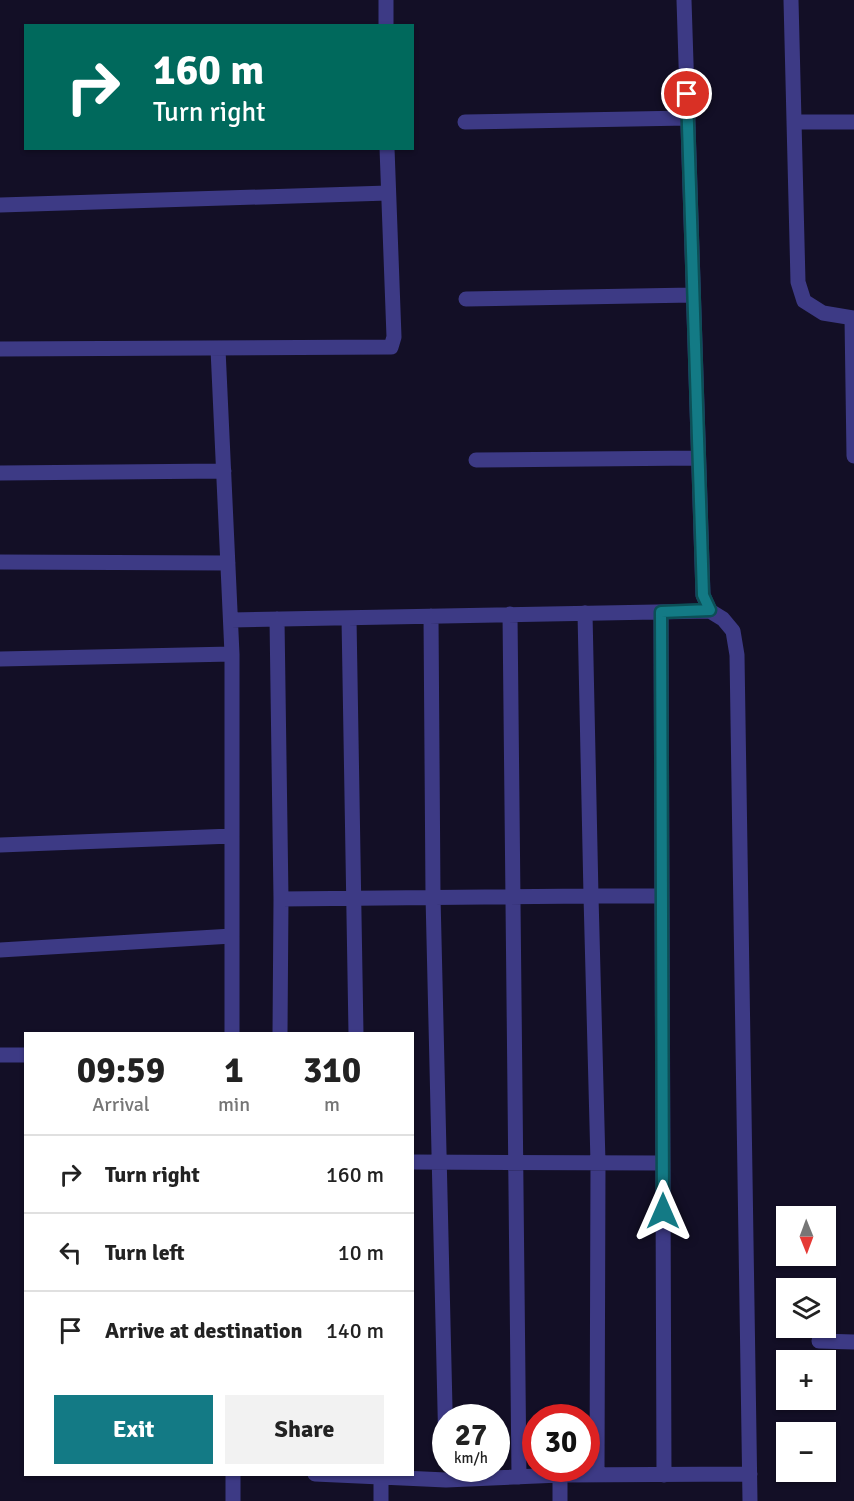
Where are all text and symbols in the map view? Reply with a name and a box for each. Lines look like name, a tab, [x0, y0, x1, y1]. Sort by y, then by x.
text: 160 m	[153, 45, 264, 96]
icon: right	[54, 48, 132, 126]
pin	[661, 68, 712, 119]
icon: arrive	[670, 77, 703, 110]
text: Turn right	[153, 96, 266, 129]
text: 09:59	[77, 1048, 165, 1093]
text: 1	[224, 1048, 244, 1093]
text: 310	[303, 1048, 361, 1093]
text: Arrival	[92, 1092, 150, 1117]
text: min	[218, 1092, 250, 1117]
text: m	[324, 1092, 340, 1117]
icon: right	[54, 1158, 87, 1191]
text: Turn right	[105, 1161, 200, 1188]
text: 160 m	[326, 1161, 384, 1188]
position arrow	[631, 1179, 695, 1243]
north arrow	[776, 1206, 836, 1266]
map controls	[776, 1206, 836, 1482]
icon: left	[54, 1236, 87, 1269]
text: Turn left	[105, 1239, 185, 1266]
text: 10 m	[338, 1239, 384, 1266]
button: layers	[776, 1278, 836, 1338]
icon: arrive	[54, 1314, 87, 1347]
text: Arrive at destination	[105, 1317, 302, 1344]
text: 140 m	[326, 1317, 384, 1344]
button: +	[776, 1350, 836, 1410]
button: Exit	[54, 1395, 213, 1464]
button: Share	[225, 1395, 384, 1464]
speed limit sign: 30	[522, 1404, 600, 1482]
text: 27	[455, 1417, 487, 1454]
button: −	[776, 1422, 836, 1482]
text: km/h	[454, 1449, 488, 1467]

